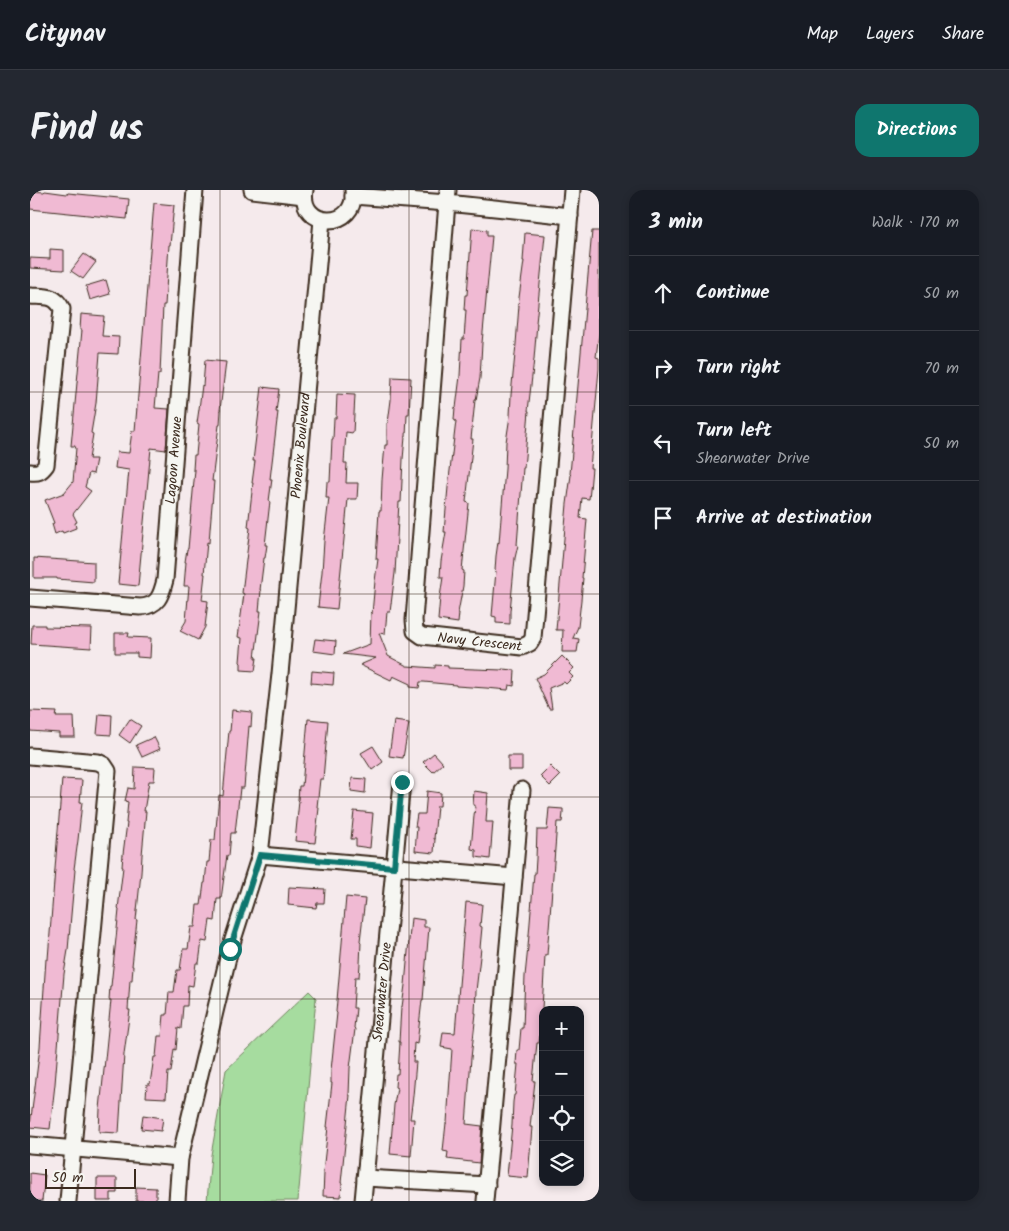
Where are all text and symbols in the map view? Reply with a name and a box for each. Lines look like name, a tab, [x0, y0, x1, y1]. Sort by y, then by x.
text: Citynav	[25, 15, 105, 54]
text: Map	[807, 20, 838, 49]
text: Layers	[866, 20, 914, 49]
text: Share	[942, 20, 984, 49]
text: Find us	[30, 102, 143, 158]
button: Directions	[855, 104, 979, 157]
text: 3 min	[649, 206, 703, 239]
text: Walk · 170 m	[871, 210, 959, 235]
text: Continue	[696, 278, 769, 308]
icon: ahead	[649, 279, 677, 307]
text: 50 m	[923, 281, 959, 306]
text: Turn right	[696, 353, 781, 383]
icon: right	[649, 354, 677, 382]
text: 70 m	[924, 356, 959, 381]
street label: Phoenix Boulevard	[285, 391, 317, 500]
street label: Lagoon Avenue	[160, 415, 189, 505]
text: Turn left	[696, 416, 771, 446]
icon: left	[649, 429, 677, 457]
text: 50 m	[923, 431, 959, 456]
text: Shearwater Drive	[696, 446, 810, 471]
text: Arrive at destination	[696, 503, 872, 533]
icon: arrive	[649, 504, 677, 532]
street label: Navy Crescent	[436, 627, 524, 658]
route end	[391, 771, 414, 794]
route start	[219, 938, 242, 961]
street label: Shearwater Drive	[367, 941, 398, 1043]
map controls	[539, 1006, 584, 1186]
button: +	[539, 1006, 584, 1051]
button: −	[539, 1051, 584, 1096]
button: locate	[539, 1096, 584, 1141]
button: layers	[539, 1141, 584, 1186]
scale bar	[45, 1166, 136, 1189]
text: 50 m	[52, 1167, 83, 1189]

